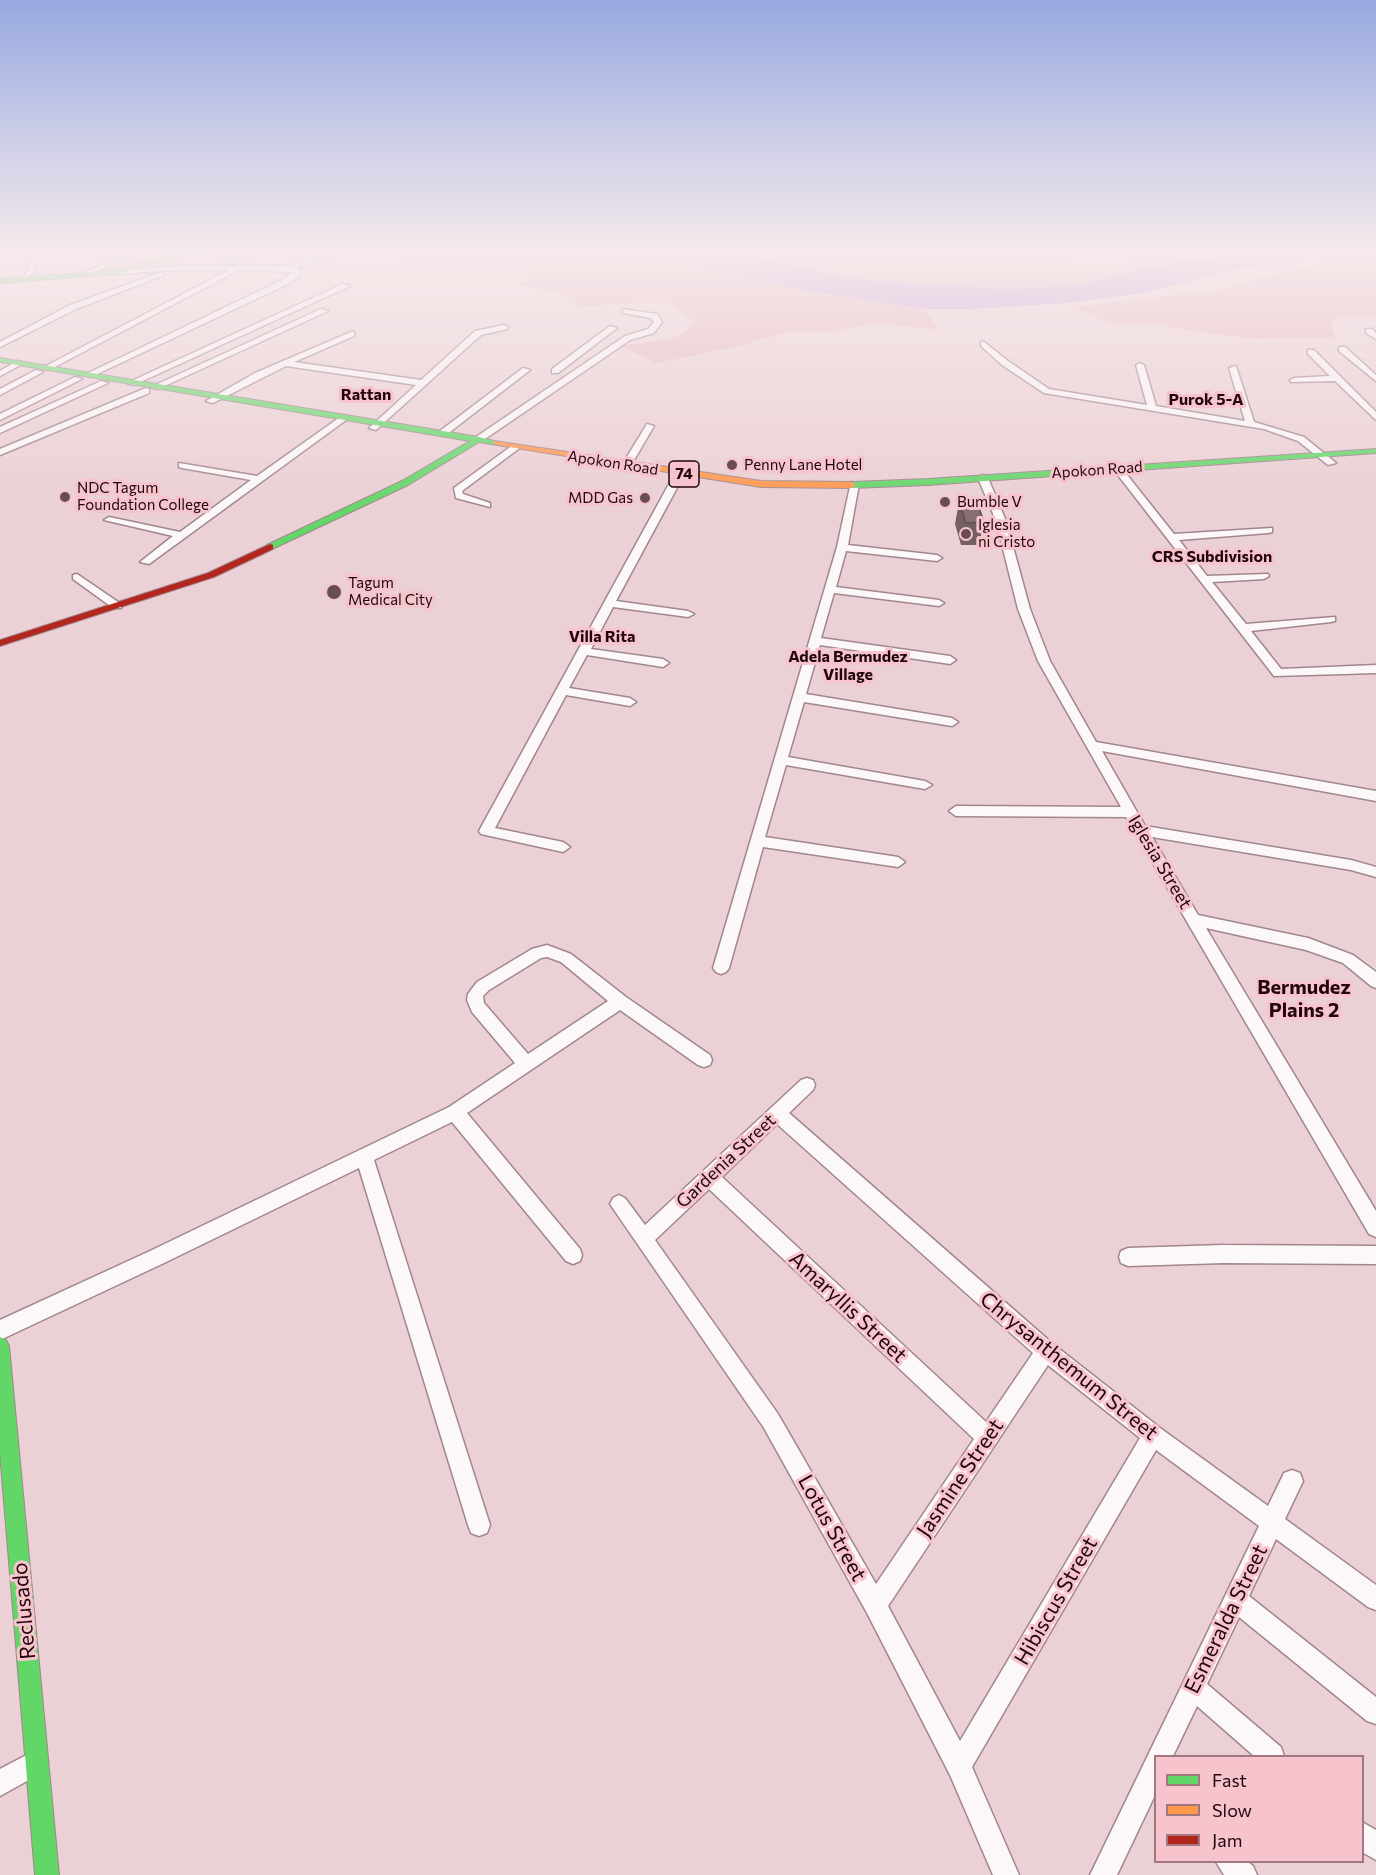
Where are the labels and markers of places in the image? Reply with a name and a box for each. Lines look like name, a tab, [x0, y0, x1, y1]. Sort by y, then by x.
place label: Penny Lane Hotel	[744, 456, 862, 474]
marker: Penny Lane Hotel	[725, 458, 739, 472]
place label: NDC Tagum Foundation College	[77, 479, 209, 514]
place label: MDD Gas	[568, 489, 633, 507]
marker: NDC Tagum Foundation College	[58, 490, 72, 504]
marker: MDD Gas	[638, 491, 652, 505]
place label: Bumble V	[957, 493, 1022, 511]
marker: Bumble V	[938, 495, 952, 509]
place label: Iglesia ni Cristo	[978, 516, 1035, 551]
marker: Iglesia ni Cristo	[959, 527, 973, 541]
place label: Tagum Medical City	[348, 574, 433, 609]
marker: Tagum Medical City	[325, 583, 343, 601]

